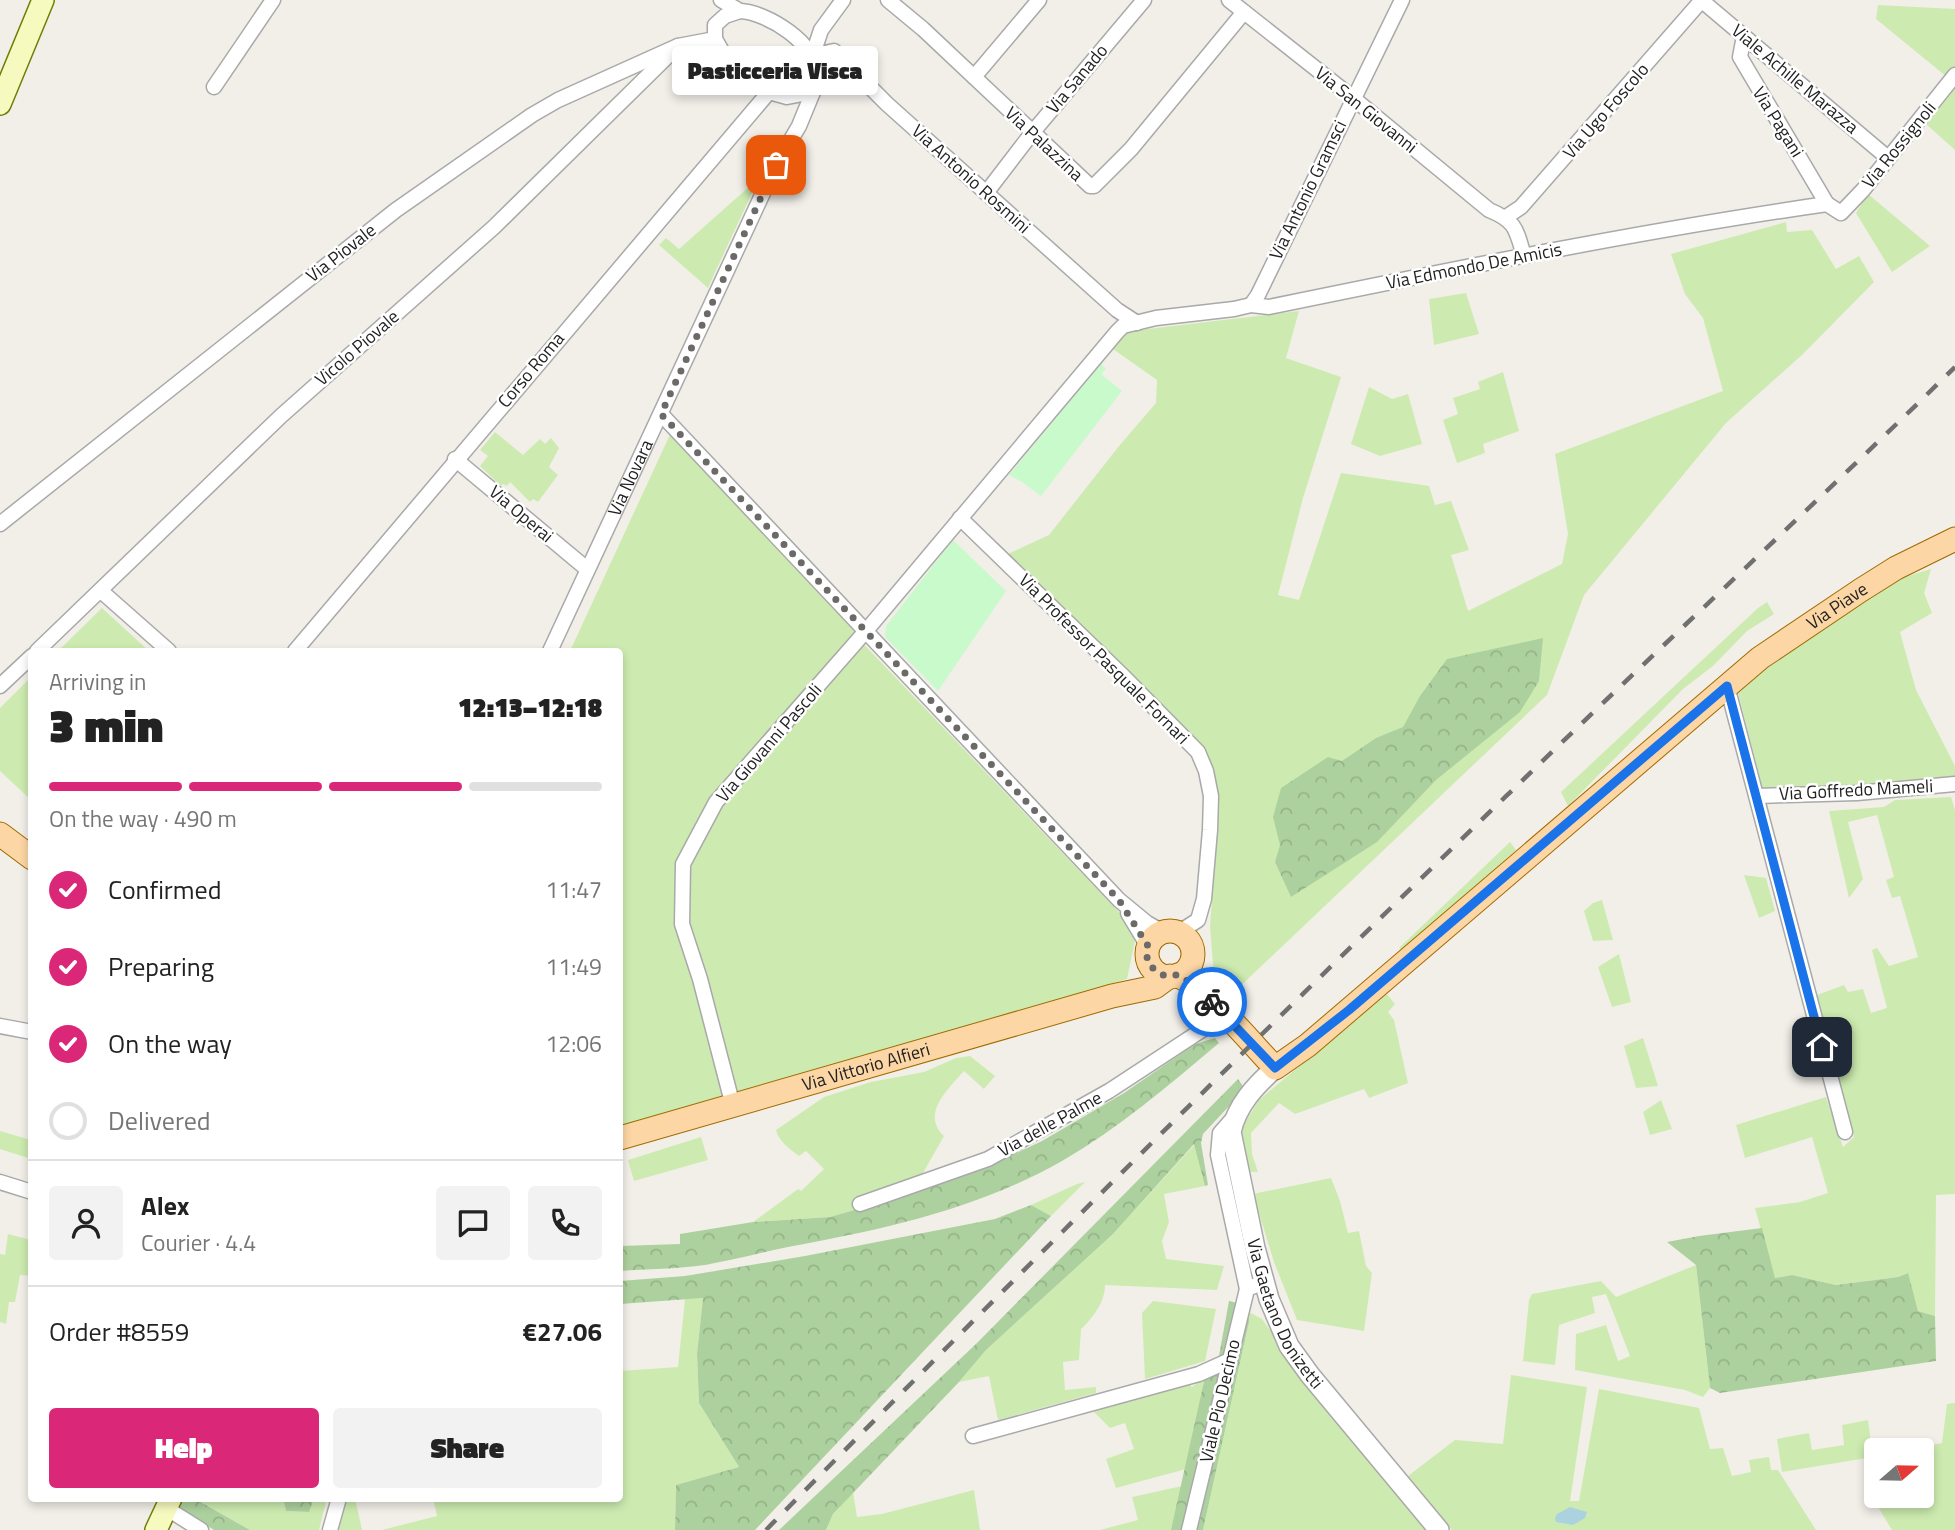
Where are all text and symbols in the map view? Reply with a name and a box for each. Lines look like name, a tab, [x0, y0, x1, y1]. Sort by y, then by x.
street label: Viale Achille Marazza	[1726, 17, 1865, 140]
street label: Via Sanado	[1039, 38, 1114, 119]
callout: Pasticceria Visca	[673, 46, 879, 95]
text: Pasticceria Visca	[688, 53, 862, 88]
street label: Via Ugo Foscolo	[1556, 57, 1655, 165]
street label: Via San Giovanni	[1309, 60, 1423, 159]
street label: Via Pagani	[1746, 81, 1811, 162]
street label: Via Rossignoli	[1855, 95, 1942, 194]
street label: Via Palazzina	[999, 100, 1090, 187]
street label: Via Antonio Gramsci	[1262, 115, 1353, 264]
street label: Via Antonio Rosmini	[906, 118, 1037, 240]
pin	[746, 135, 806, 195]
icon: bag	[757, 146, 795, 184]
street label: Via Piovale	[300, 217, 381, 289]
street label: Via Edmondo De Amicis	[1384, 235, 1564, 296]
street label: Vicolo Piovale	[309, 303, 405, 392]
street label: Corso Roma	[491, 326, 570, 413]
street label: Via Novara	[601, 435, 660, 520]
street label: Via Operai	[483, 479, 560, 549]
street label: Via Professor Pasquale Fornari	[1013, 567, 1196, 750]
street label: Via Piave	[1801, 575, 1873, 636]
text: Arriving in	[49, 664, 146, 699]
street label: Via Giovanni Pascoli	[709, 677, 828, 808]
text: 12:13–12:18	[458, 688, 602, 727]
text: 3 min	[49, 690, 163, 760]
street label: Via Goffredo Mameli	[1778, 772, 1934, 807]
text: On the way · 490 m	[49, 801, 237, 836]
text: Confirmed	[108, 870, 222, 909]
icon: check	[49, 871, 87, 909]
text: 11:47	[545, 872, 602, 907]
text: Preparing	[108, 947, 214, 986]
icon: check	[49, 948, 87, 986]
text: 11:49	[545, 949, 602, 984]
courier	[1177, 967, 1247, 1037]
icon: bike	[1193, 983, 1231, 1021]
pin	[1792, 1017, 1852, 1077]
text: On the way	[108, 1024, 232, 1063]
icon: check	[49, 1025, 87, 1063]
text: 12:06	[545, 1026, 602, 1061]
icon: home	[1803, 1028, 1841, 1066]
street label: Via Vittorio Alfieri	[799, 1035, 933, 1098]
street label: Via delle Palme	[993, 1084, 1107, 1163]
text: Delivered	[108, 1101, 211, 1140]
button: person	[49, 1186, 123, 1260]
text: Alex	[141, 1186, 189, 1225]
button: chat	[436, 1186, 510, 1260]
button: phone	[528, 1186, 602, 1260]
text: Courier · 4.4	[141, 1225, 256, 1260]
street label: Via Gaetano Donizetti	[1240, 1236, 1330, 1395]
text: Order #8559	[49, 1312, 189, 1351]
text: €27.06	[523, 1312, 602, 1351]
street label: Viale Pio Decimo	[1192, 1337, 1247, 1465]
button: Help	[49, 1408, 319, 1488]
button: Share	[333, 1408, 602, 1488]
north arrow	[1864, 1438, 1934, 1508]
map controls	[1864, 1438, 1934, 1508]

